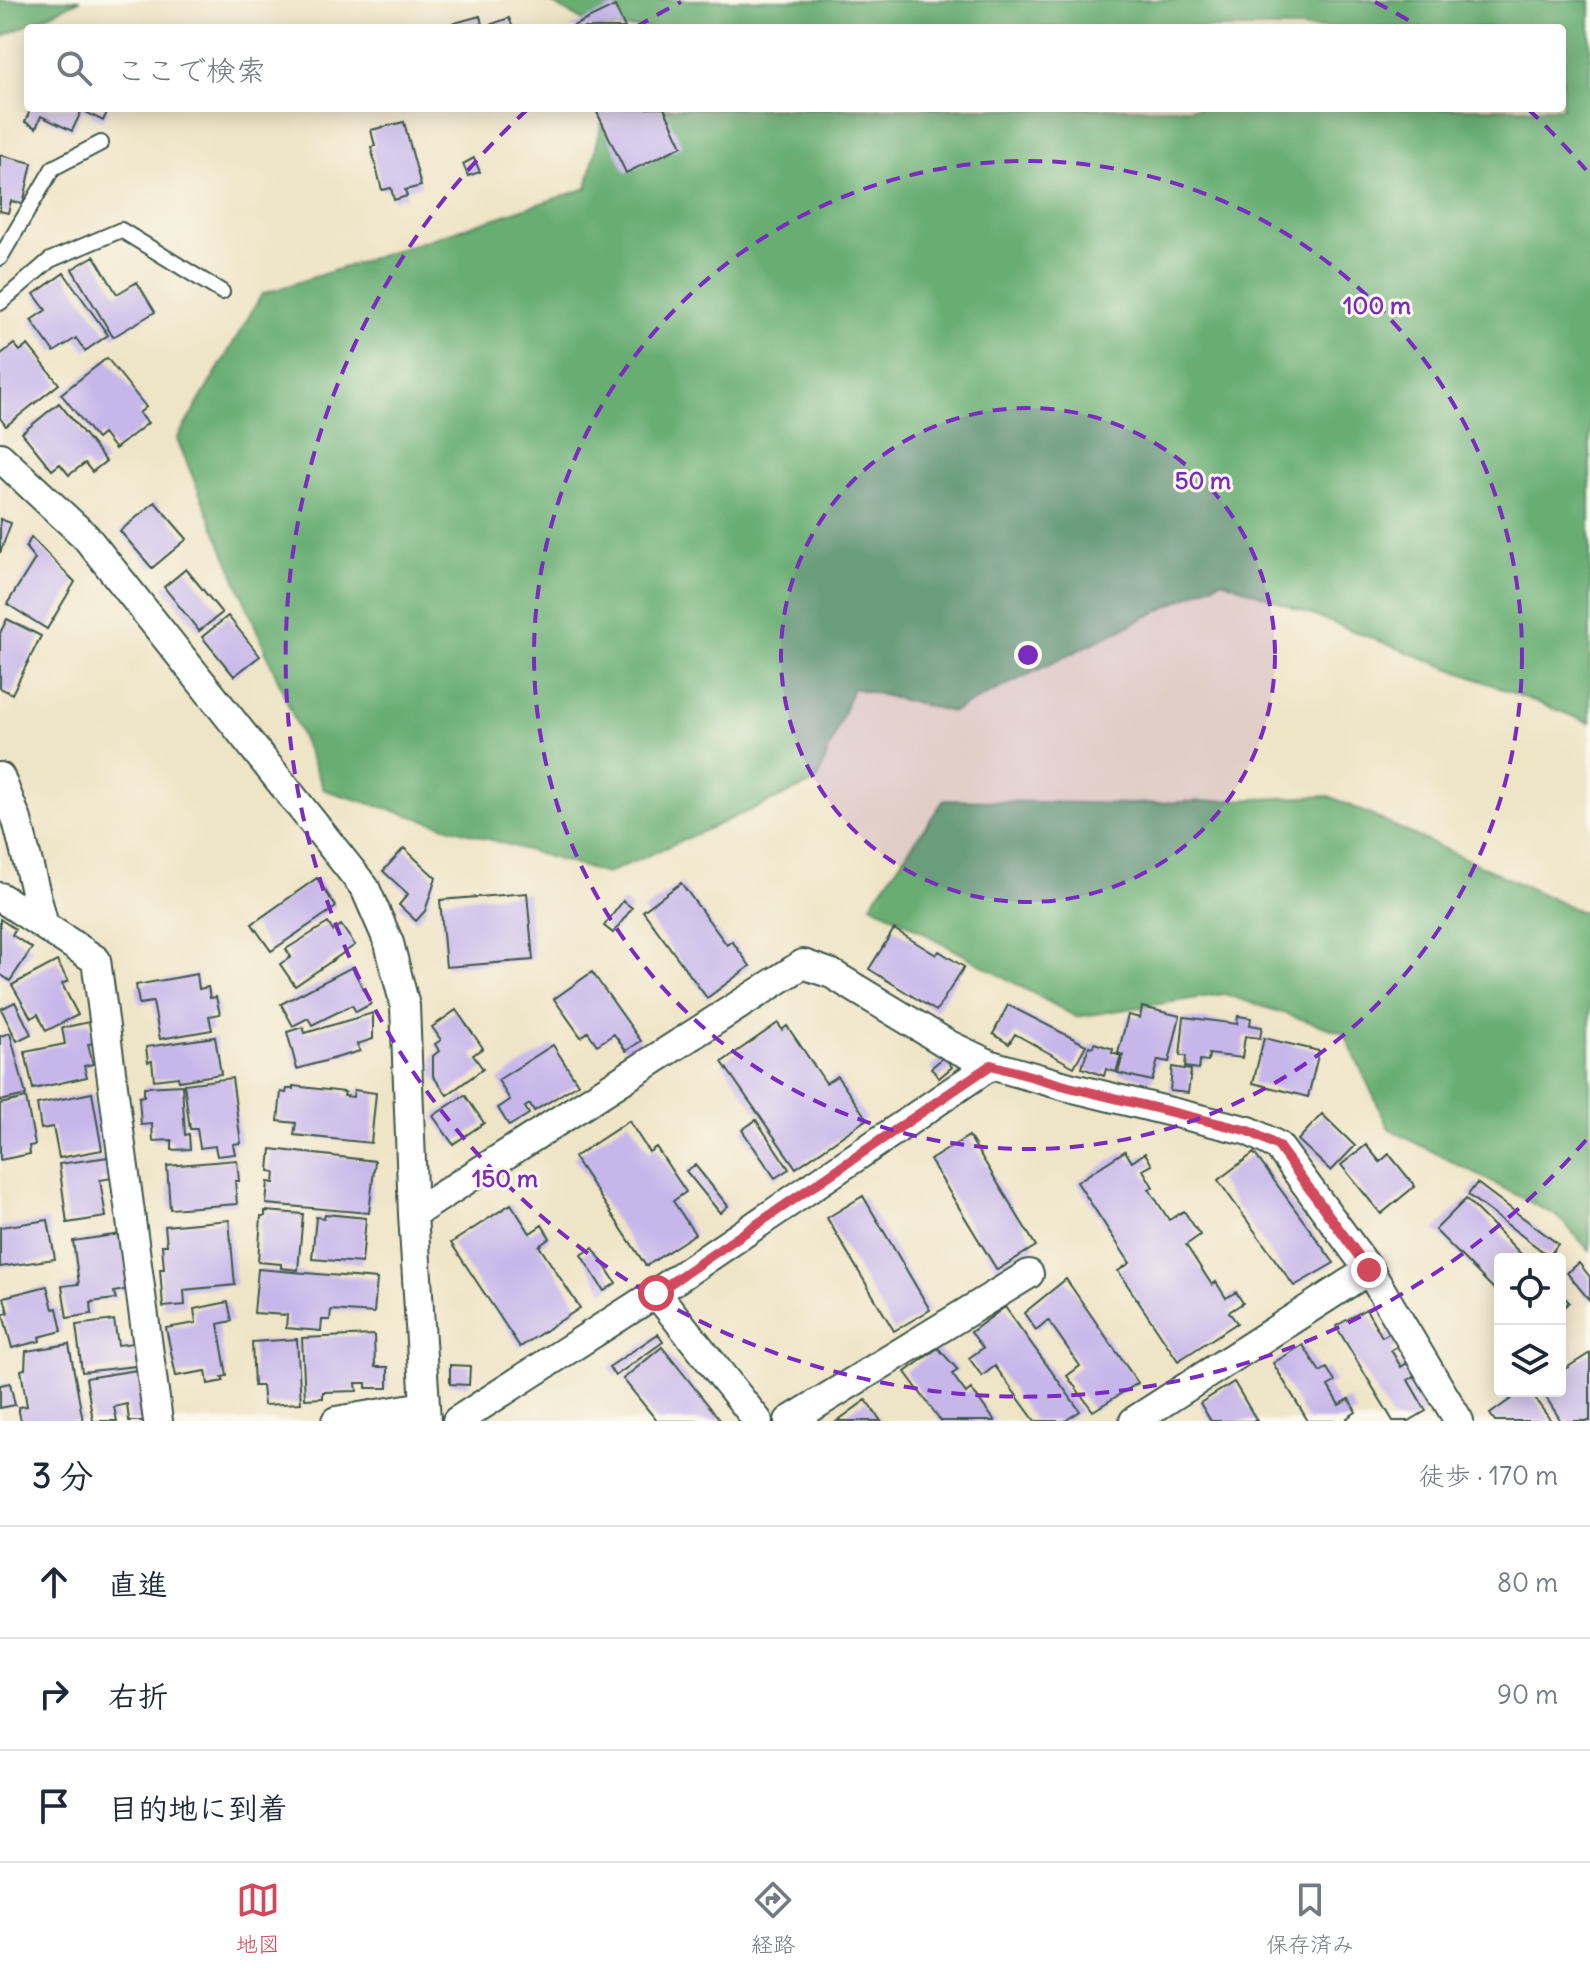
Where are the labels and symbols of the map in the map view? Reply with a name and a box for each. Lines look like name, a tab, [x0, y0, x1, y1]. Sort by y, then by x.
text: 100 m	[1343, 290, 1411, 320]
text: 50 m	[1175, 465, 1231, 495]
centre of rings	[1014, 641, 1042, 669]
text: 150 m	[472, 1163, 538, 1193]
route end	[1351, 1252, 1387, 1288]
route start	[638, 1275, 674, 1311]

